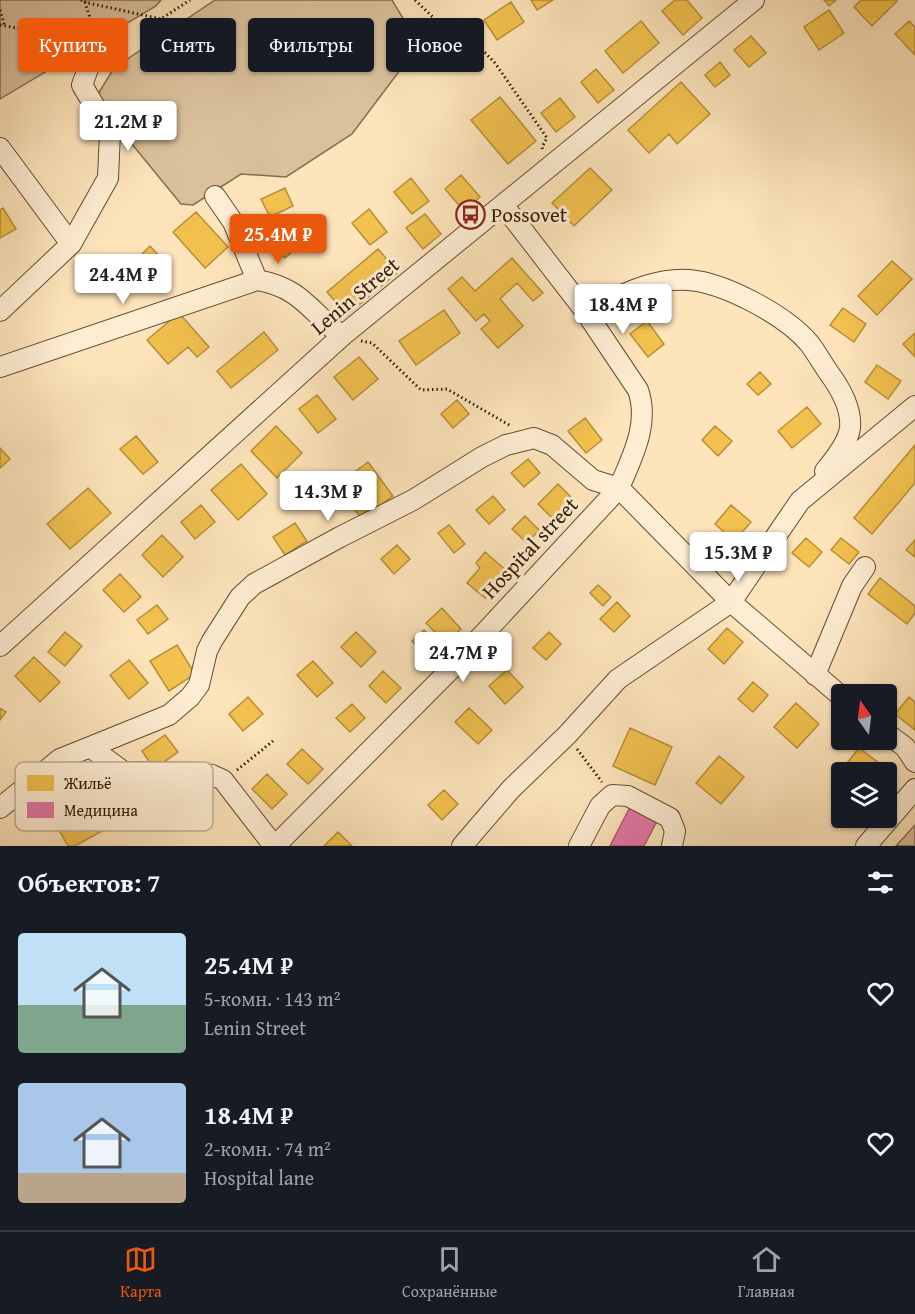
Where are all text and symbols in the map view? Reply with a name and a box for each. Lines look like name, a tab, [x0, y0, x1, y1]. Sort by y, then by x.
chip: Купить	[18, 18, 128, 72]
chip: Снять	[140, 18, 236, 72]
chip: Фильтры	[248, 18, 374, 72]
chip: Новое	[386, 18, 484, 72]
pin: 21.2M ₽	[73, 101, 183, 152]
text: 21.2M ₽	[94, 106, 162, 135]
bus stop icon: Possovet	[454, 199, 486, 231]
place label: Possovet	[491, 199, 568, 230]
pin: 25.4M ₽	[223, 214, 333, 265]
text: 25.4M ₽	[244, 219, 312, 248]
street label: Lenin Street	[304, 249, 406, 342]
pin: 24.4M ₽	[68, 254, 178, 305]
text: 24.4M ₽	[89, 259, 157, 288]
pin: 18.4M ₽	[568, 284, 678, 335]
text: 18.4M ₽	[589, 289, 657, 318]
pin: 14.3M ₽	[273, 471, 383, 522]
text: 14.3M ₽	[294, 476, 362, 505]
street label: Hospital street	[474, 489, 585, 606]
pin: 15.3M ₽	[683, 532, 793, 583]
text: 15.3M ₽	[704, 537, 772, 566]
pin: 24.7M ₽	[408, 632, 518, 683]
text: 24.7M ₽	[429, 637, 497, 666]
north arrow	[831, 684, 897, 750]
map controls	[831, 684, 897, 828]
legend	[15, 762, 213, 831]
button: layers	[831, 762, 897, 828]
text: Жильё	[63, 771, 112, 795]
text: Медицина	[64, 798, 138, 822]
text: Объектов: 7	[18, 863, 161, 902]
icon: filters	[864, 866, 897, 899]
text: 25.4M ₽	[204, 945, 293, 984]
icon: home	[66, 957, 138, 1029]
icon: heart	[864, 977, 897, 1010]
text: 5-комн. · 143 m²	[204, 984, 340, 1013]
text: Lenin Street	[204, 1013, 306, 1042]
text: 18.4M ₽	[204, 1095, 293, 1134]
icon: home	[66, 1107, 138, 1179]
icon: heart	[864, 1127, 897, 1160]
text: 2-комн. · 74 m²	[204, 1134, 331, 1163]
text: Hospital lane	[204, 1163, 314, 1192]
tab: Карта	[120, 1243, 162, 1303]
tab: Сохранённые	[402, 1243, 497, 1303]
tab: Главная	[738, 1243, 795, 1303]

